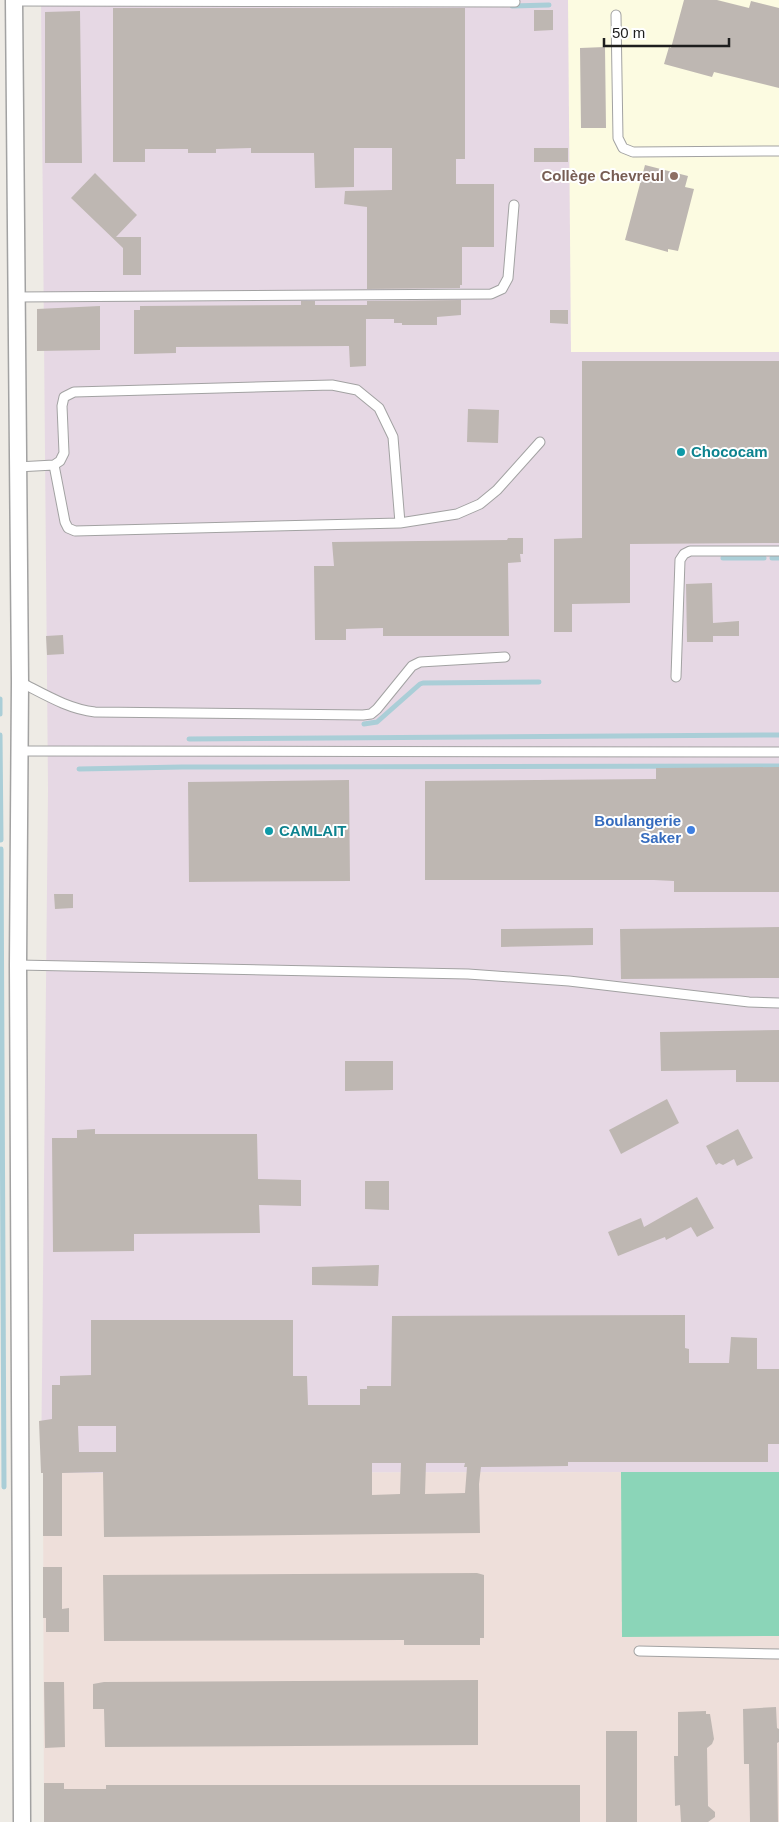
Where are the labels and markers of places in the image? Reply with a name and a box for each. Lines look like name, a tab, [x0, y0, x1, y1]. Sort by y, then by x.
place label: Collège Chevreul	[541, 167, 664, 184]
marker: Collège Chevreul	[668, 170, 680, 182]
place label: Chococam	[691, 443, 768, 460]
marker: Chococam	[675, 446, 687, 458]
place label: Boulangerie Saker	[594, 812, 681, 846]
place label: CAMLAIT	[279, 822, 347, 839]
marker: Boulangerie Saker	[685, 824, 697, 836]
marker: CAMLAIT	[263, 825, 275, 837]

